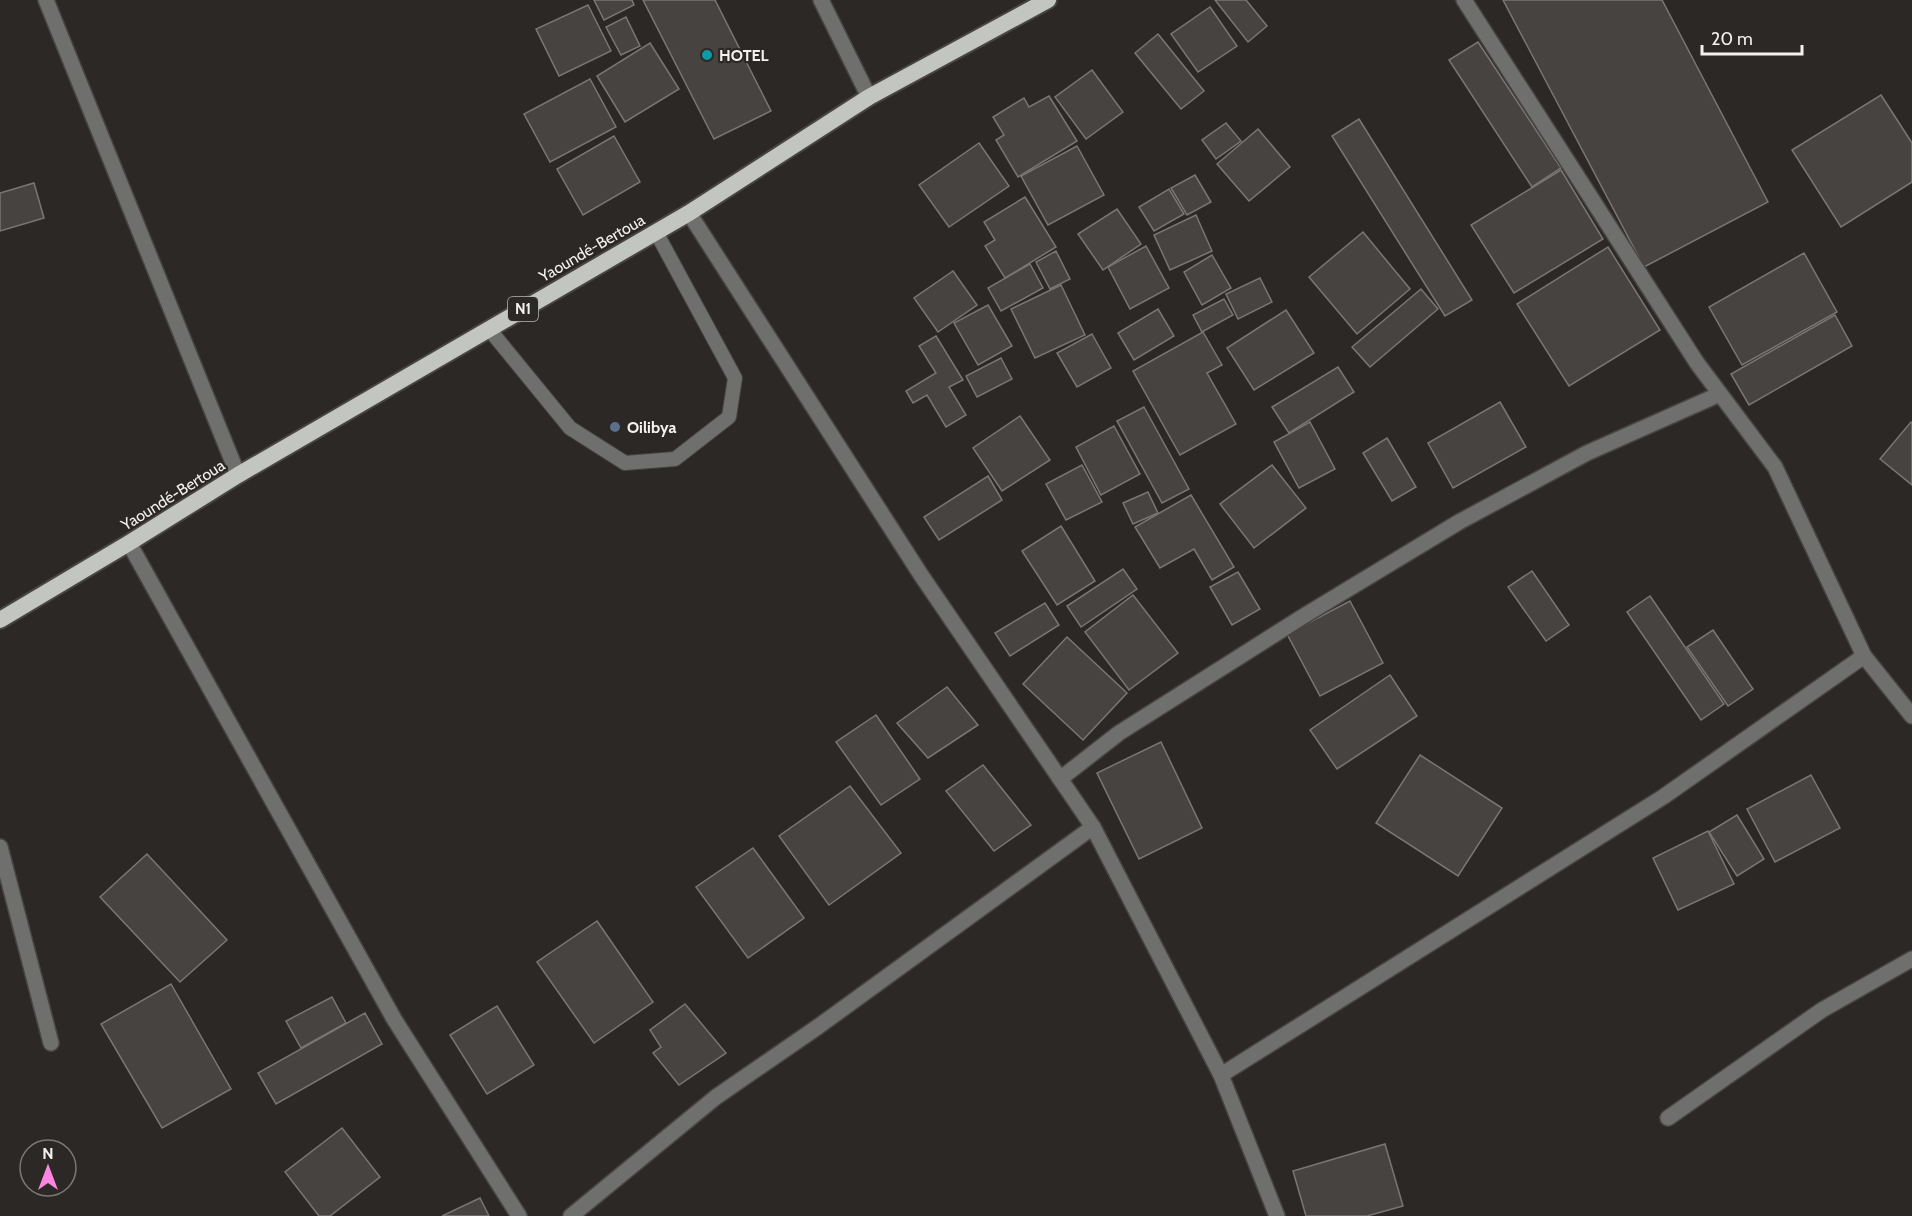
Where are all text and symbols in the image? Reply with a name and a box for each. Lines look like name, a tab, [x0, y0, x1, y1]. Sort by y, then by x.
scale bar	[1702, 18, 1802, 56]
text: 20 m	[1711, 28, 1753, 50]
place label: HOTEL	[719, 46, 769, 65]
marker: HOTEL	[700, 48, 714, 62]
street label: Yaoundé-Bertoua	[535, 210, 648, 286]
road number: N1	[508, 297, 538, 321]
place label: Oilibya	[627, 418, 676, 437]
marker: Oilibya	[608, 420, 622, 434]
street label: Yaoundé-Bertoua	[117, 455, 229, 535]
north arrow	[18, 1138, 78, 1198]
text: N	[42, 1144, 54, 1163]

